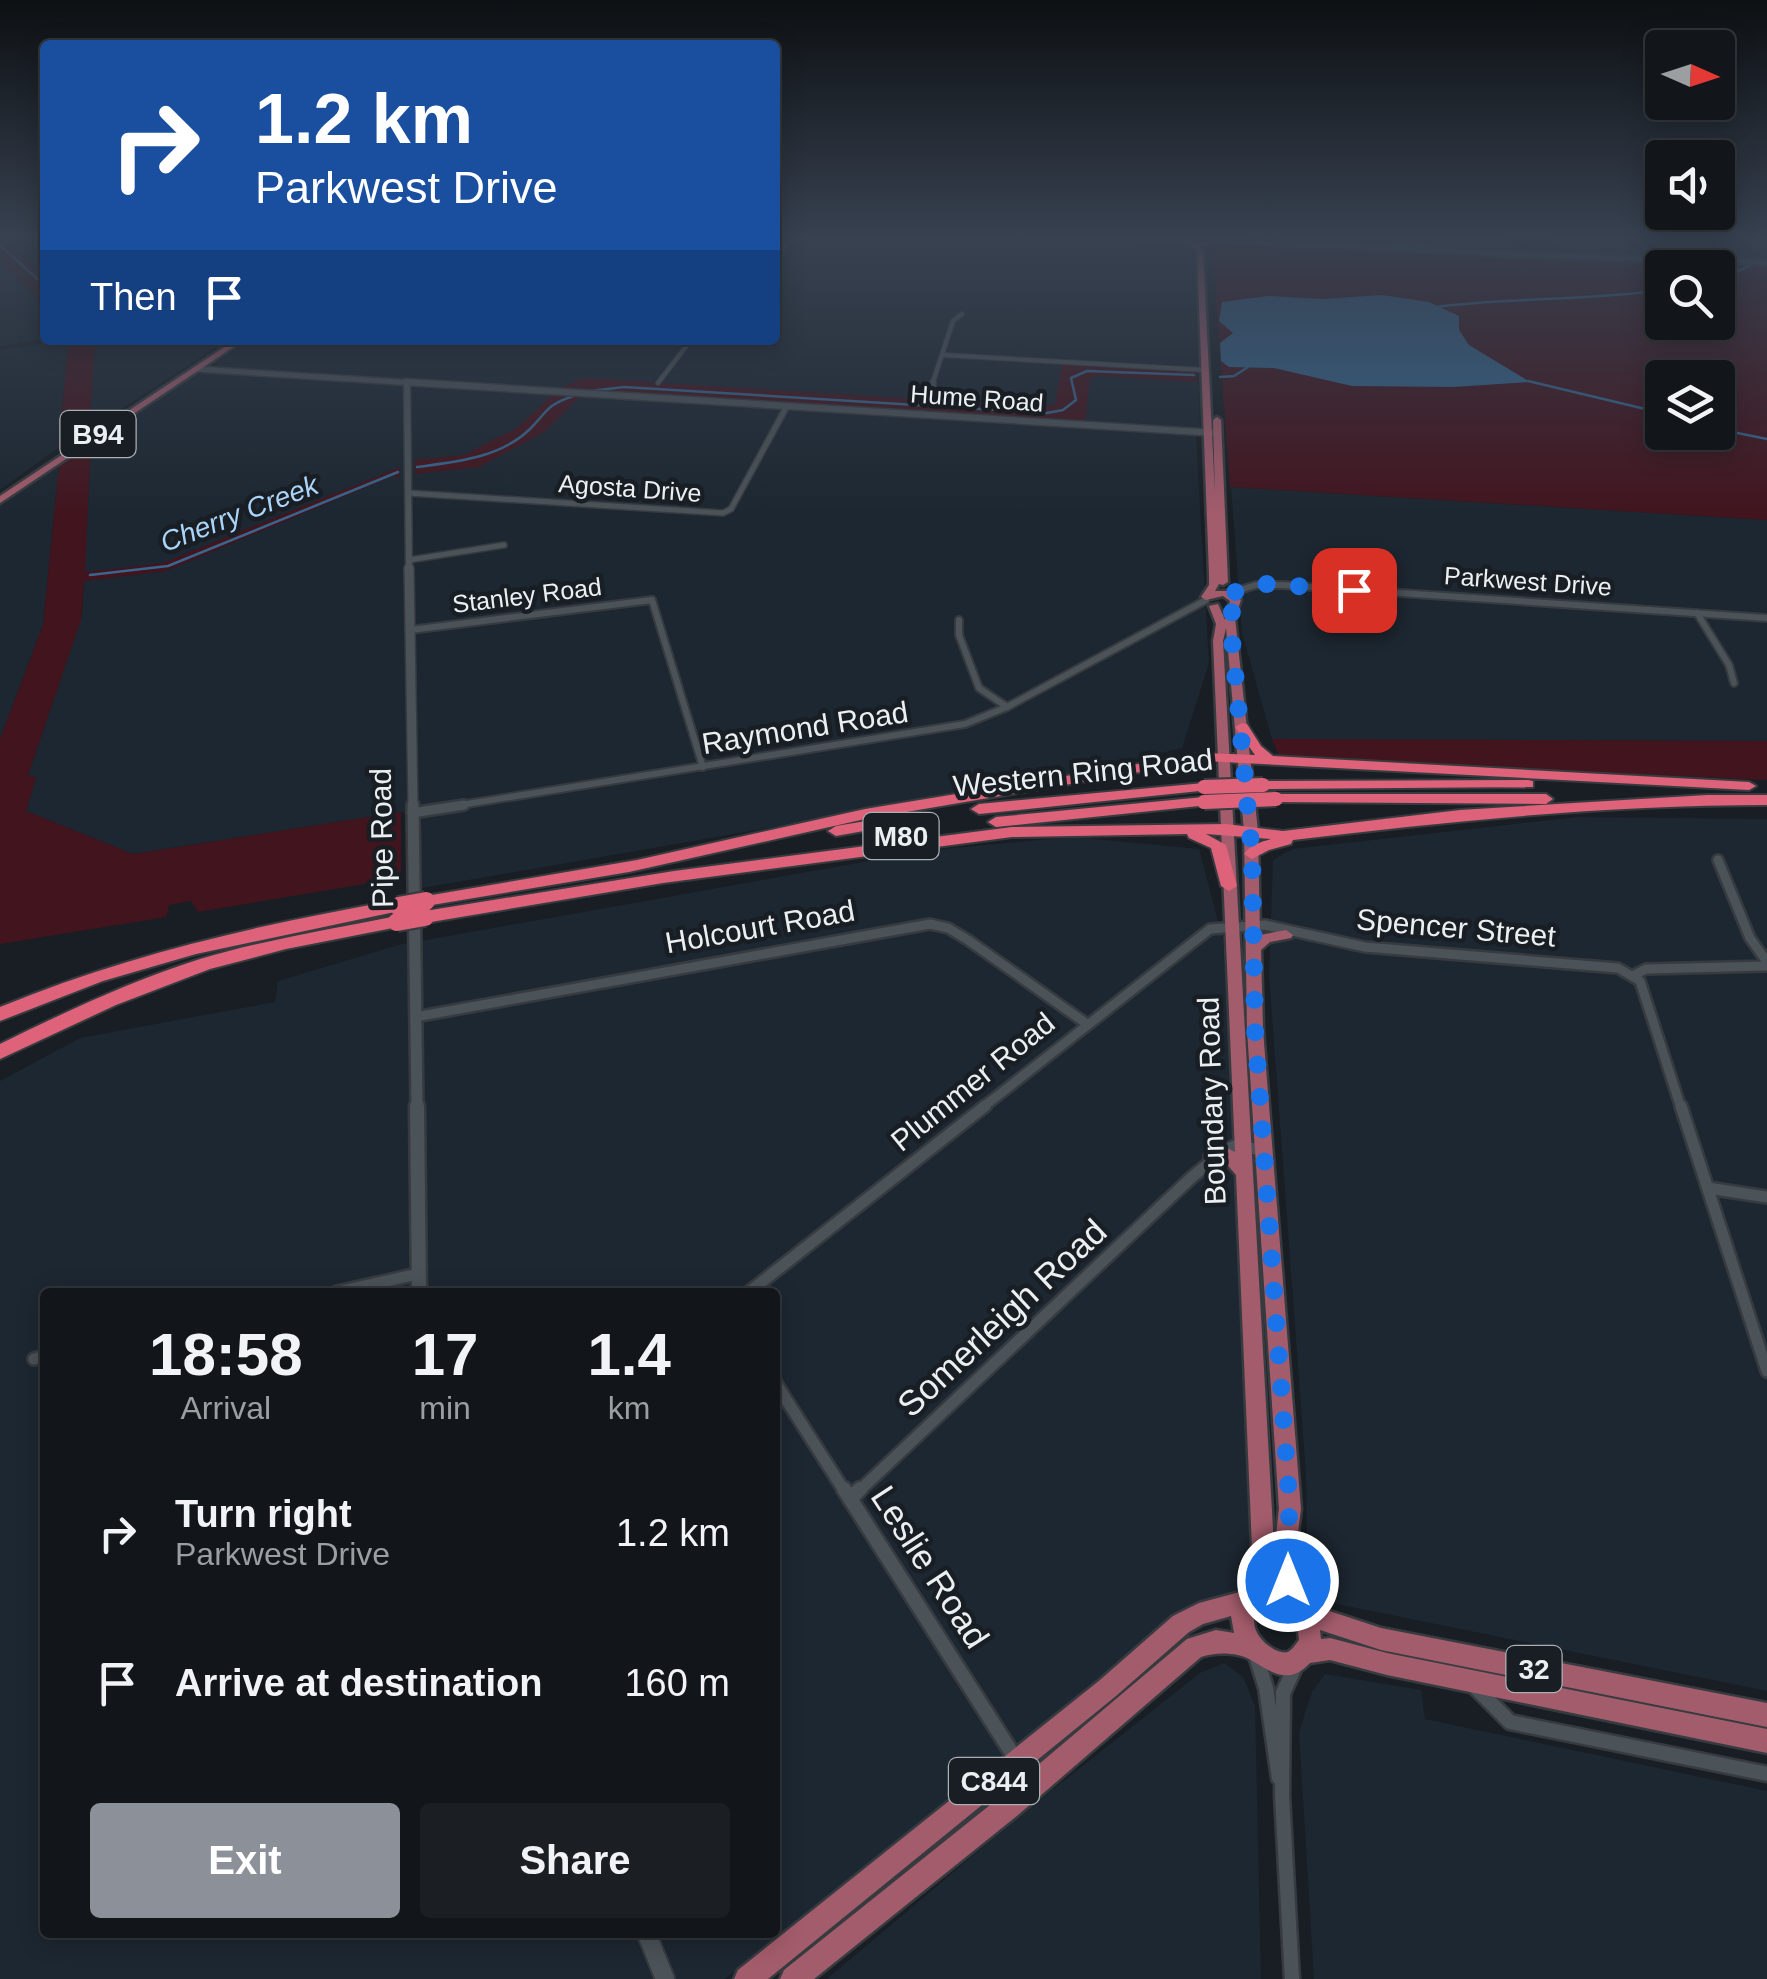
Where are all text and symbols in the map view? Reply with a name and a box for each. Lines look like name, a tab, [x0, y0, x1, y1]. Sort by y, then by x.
north arrow	[1645, 30, 1735, 120]
map controls	[1645, 30, 1735, 450]
icon: right	[90, 80, 220, 210]
text: 1.2 km	[255, 80, 473, 158]
button: sound	[1645, 140, 1735, 230]
text: Parkwest Drive	[255, 162, 558, 213]
button: search	[1645, 250, 1735, 340]
icon: arrive	[197, 270, 252, 325]
text: Then	[90, 276, 177, 318]
button: layers	[1645, 360, 1735, 450]
street label: Hume Road	[909, 379, 1045, 417]
road number: B94	[61, 411, 136, 457]
water label: Cherry Creek	[156, 468, 324, 558]
street label: Agosta Drive	[558, 469, 702, 507]
pin	[1312, 548, 1397, 633]
street label: Parkwest Drive	[1443, 561, 1613, 601]
icon: arrive	[1327, 563, 1382, 618]
street label: Stanley Road	[451, 572, 603, 618]
street label: Raymond Road	[699, 695, 910, 760]
street label: Western Ring Road	[951, 742, 1215, 803]
street label: Pipe Road	[364, 768, 399, 908]
road number: M80	[864, 813, 938, 859]
street label: Holcourt Road	[663, 894, 857, 959]
street label: Spencer Street	[1355, 902, 1558, 953]
street label: Boundary Road	[1191, 996, 1232, 1206]
street label: Plummer Road	[885, 1006, 1061, 1157]
street label: Somerleigh Road	[889, 1211, 1114, 1424]
text: 18:58	[149, 1321, 303, 1388]
text: 17	[412, 1321, 478, 1388]
text: 1.4	[587, 1321, 671, 1388]
text: Arrival	[180, 1390, 271, 1426]
text: min	[419, 1390, 471, 1426]
text: km	[608, 1390, 650, 1426]
street label: Leslie Road	[864, 1479, 997, 1655]
text: Turn right	[175, 1493, 352, 1535]
icon: right	[90, 1506, 145, 1561]
text: 1.2 km	[616, 1512, 730, 1554]
position arrow	[1236, 1529, 1340, 1633]
text: Parkwest Drive	[175, 1536, 390, 1572]
road number: 32	[1506, 1646, 1562, 1692]
icon: arrive	[90, 1656, 145, 1711]
text: Arrive at destination	[175, 1662, 542, 1704]
text: 160 m	[624, 1662, 730, 1704]
road number: C844	[949, 1758, 1039, 1804]
button: Exit	[90, 1803, 400, 1918]
button: Share	[420, 1803, 730, 1918]

